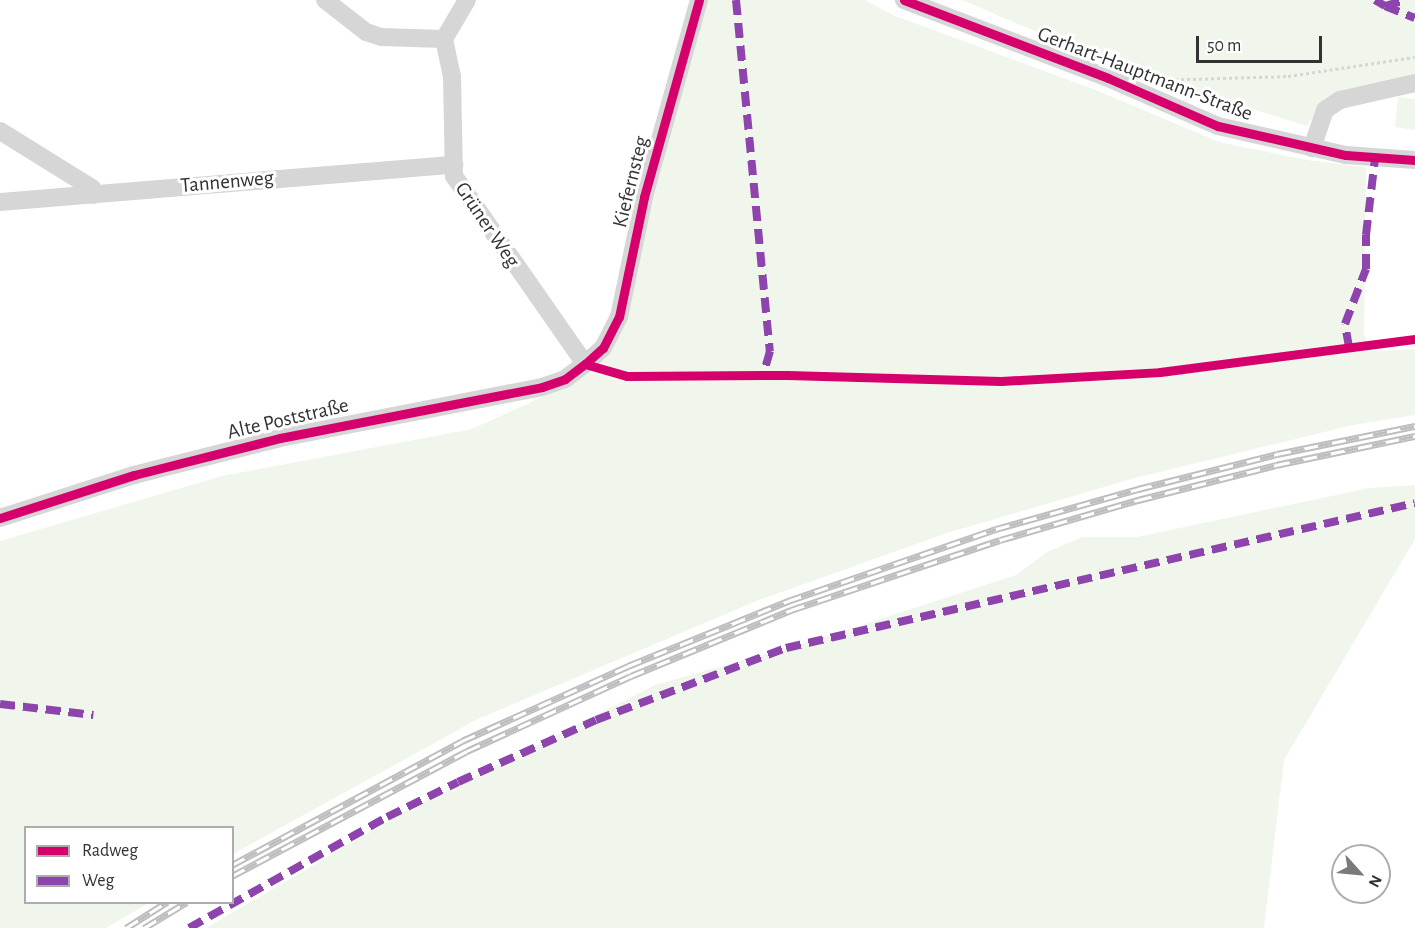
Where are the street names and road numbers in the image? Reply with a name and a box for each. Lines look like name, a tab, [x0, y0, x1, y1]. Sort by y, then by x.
street label: Gerhart-Hauptmann-Straße	[1034, 21, 1256, 127]
street label: Kiefernsteg	[607, 134, 655, 230]
street label: Tannenweg	[179, 165, 275, 199]
street label: Grüner Weg	[449, 177, 525, 273]
street label: Alte Poststraße	[225, 393, 351, 445]

